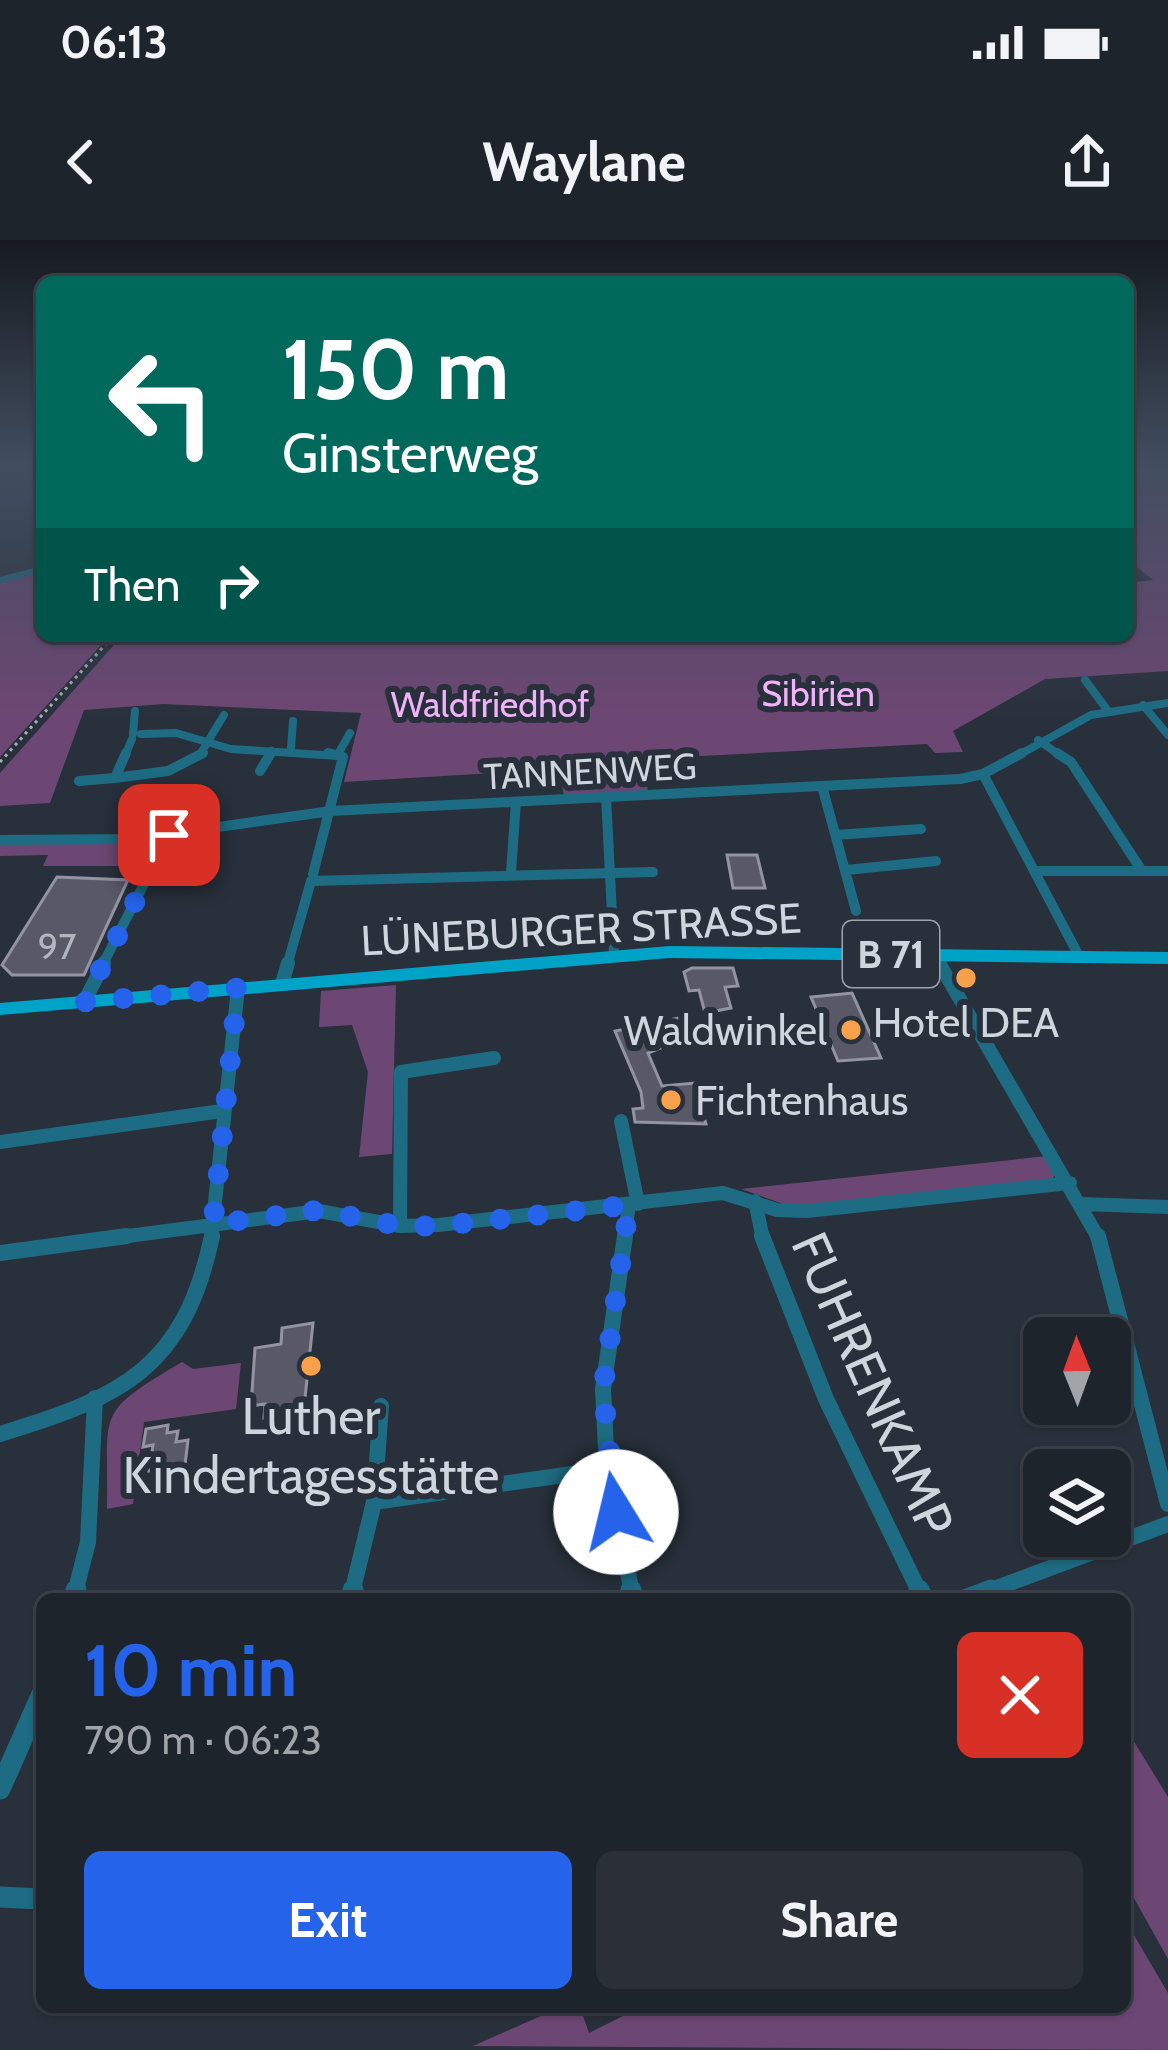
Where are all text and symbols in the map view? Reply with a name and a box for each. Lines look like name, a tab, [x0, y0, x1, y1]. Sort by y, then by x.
text: 06:13	[60, 15, 168, 69]
icon: back	[48, 129, 114, 195]
text: Waylane	[482, 129, 686, 195]
icon: share	[1054, 129, 1120, 195]
text: 150 m	[282, 318, 509, 420]
icon: left	[84, 324, 240, 480]
text: Ginsterweg	[282, 420, 538, 486]
icon: right	[204, 552, 270, 618]
text: Then	[84, 558, 180, 612]
park label: Sibirien	[761, 671, 875, 715]
park label: Waldfriedhof	[391, 682, 589, 726]
street label: TANNENWEG	[482, 743, 698, 799]
pin	[118, 784, 220, 886]
icon: arrive	[136, 802, 202, 868]
street label: LÜNEBURGER STRASSE	[359, 891, 803, 967]
road number: B 71	[843, 921, 939, 987]
house number: 97	[38, 924, 76, 968]
marker: Hotel DEA	[953, 965, 979, 991]
place label: Hotel DEA	[873, 996, 1059, 1048]
place label: Waldwinkel	[624, 1004, 827, 1056]
marker: Waldwinkel	[838, 1017, 864, 1043]
place label: Fichtenhaus	[695, 1074, 908, 1126]
marker: Fichtenhaus	[658, 1087, 684, 1113]
street label: FUHRENKAMP	[779, 1223, 967, 1545]
north arrow	[1023, 1317, 1131, 1425]
map controls	[1023, 1317, 1131, 1557]
marker: Luther Kindertagesstätte	[298, 1353, 324, 1379]
place label: Luther Kindertagesstätte	[123, 1385, 499, 1506]
position arrow	[553, 1449, 679, 1575]
button: layers	[1023, 1449, 1131, 1557]
text: 10 min	[84, 1627, 297, 1714]
button: close	[957, 1632, 1083, 1758]
text: 790 m · 06:23	[84, 1716, 322, 1764]
button: Exit	[84, 1851, 572, 1989]
button: Share	[596, 1851, 1083, 1989]

